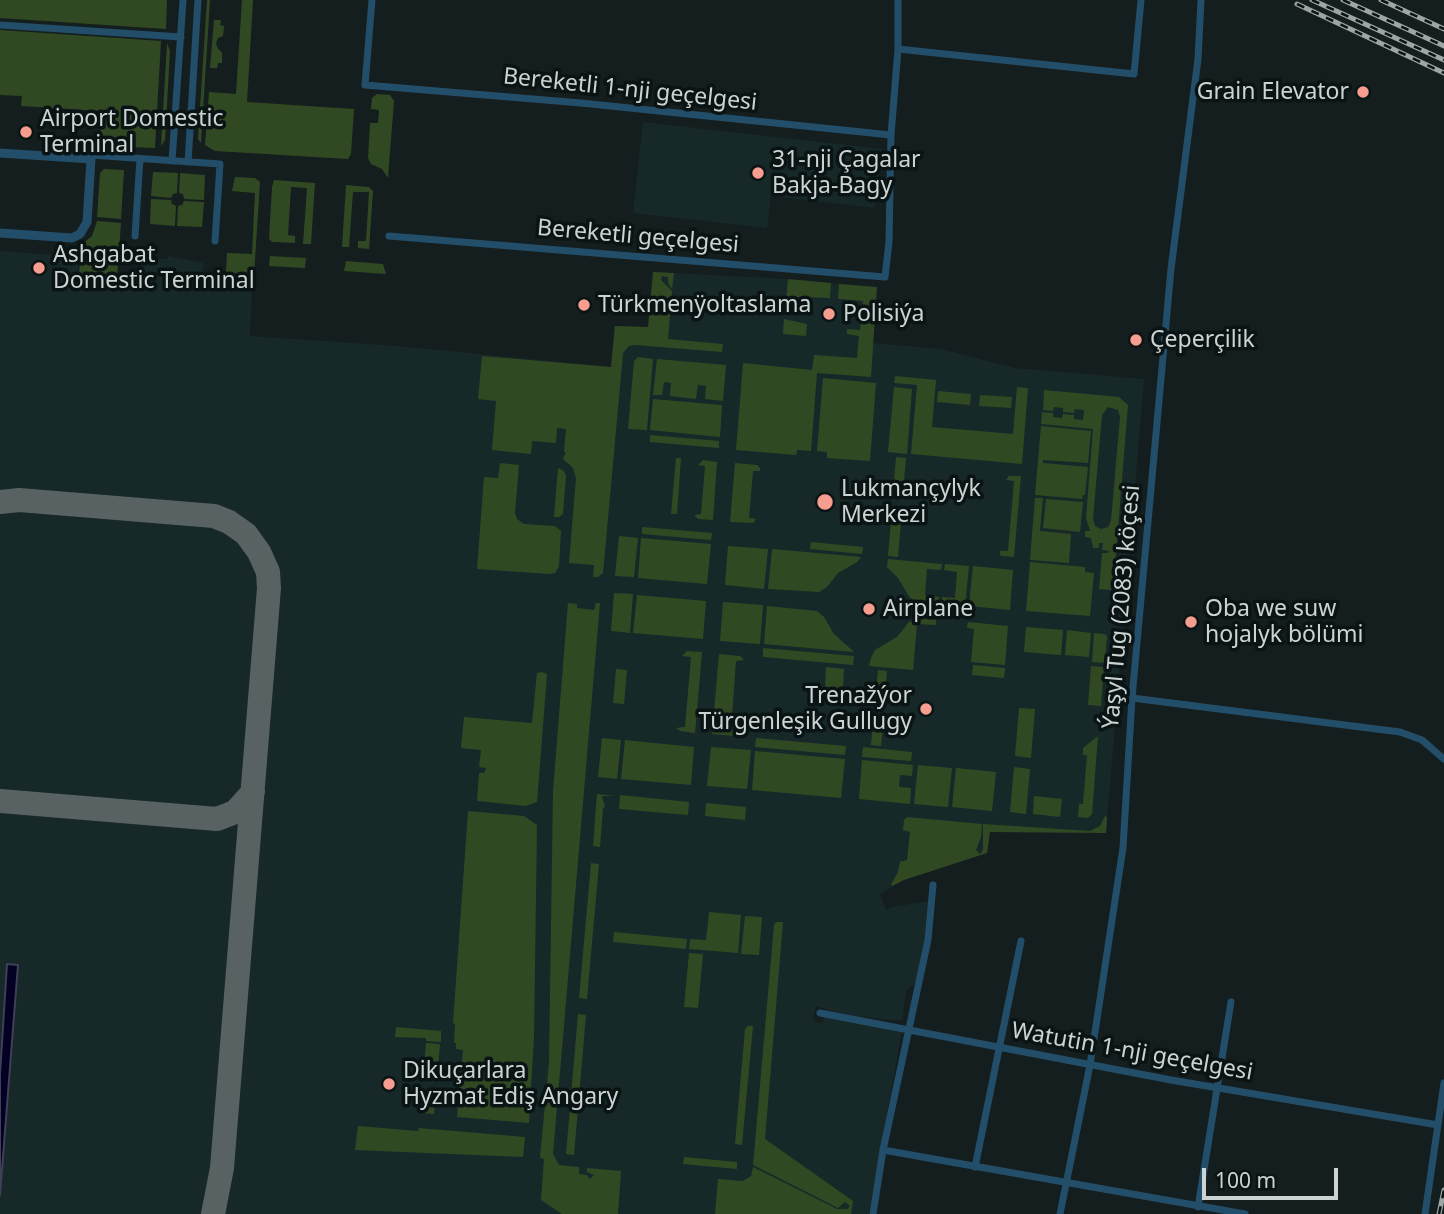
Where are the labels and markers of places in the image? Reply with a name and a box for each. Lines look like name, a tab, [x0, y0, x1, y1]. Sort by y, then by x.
place label: Grain Elevator	[1197, 78, 1349, 106]
marker: Grain Elevator	[1355, 84, 1371, 100]
place label: Airport Domestic Terminal	[40, 105, 223, 159]
marker: Airport Domestic Terminal	[18, 124, 34, 140]
place label: 31-nji Çagalar Bakja-Bagy	[772, 146, 921, 200]
marker: 31-nji Çagalar Bakja-Bagy	[750, 165, 766, 181]
place label: Ashgabat Domestic Terminal	[53, 241, 255, 295]
marker: Ashgabat Domestic Terminal	[31, 260, 47, 276]
place label: Türkmenÿoltaslama	[598, 291, 811, 319]
marker: Türkmenÿoltaslama	[576, 297, 592, 313]
place label: Polisiýa	[843, 300, 924, 328]
marker: Polisiýa	[821, 306, 837, 322]
place label: Çeperçilik	[1150, 326, 1255, 354]
marker: Çeperçilik	[1128, 332, 1144, 348]
place label: Lukmançylyk Merkezi	[841, 475, 981, 529]
marker: Lukmançylyk Merkezi	[815, 492, 835, 512]
place label: Airplane	[883, 595, 973, 623]
place label: Oba we suw hojalyk bölümi	[1205, 595, 1364, 649]
marker: Airplane	[861, 601, 877, 617]
marker: Oba we suw hojalyk bölümi	[1183, 614, 1199, 630]
place label: Trenažýor Türgenleşik Gullugy	[699, 682, 912, 736]
marker: Trenažýor Türgenleşik Gullugy	[918, 701, 934, 717]
place label: Dikuçarlara Hyzmat Ediş Angary	[403, 1057, 618, 1111]
marker: Dikuçarlara Hyzmat Ediş Angary	[381, 1076, 397, 1092]

